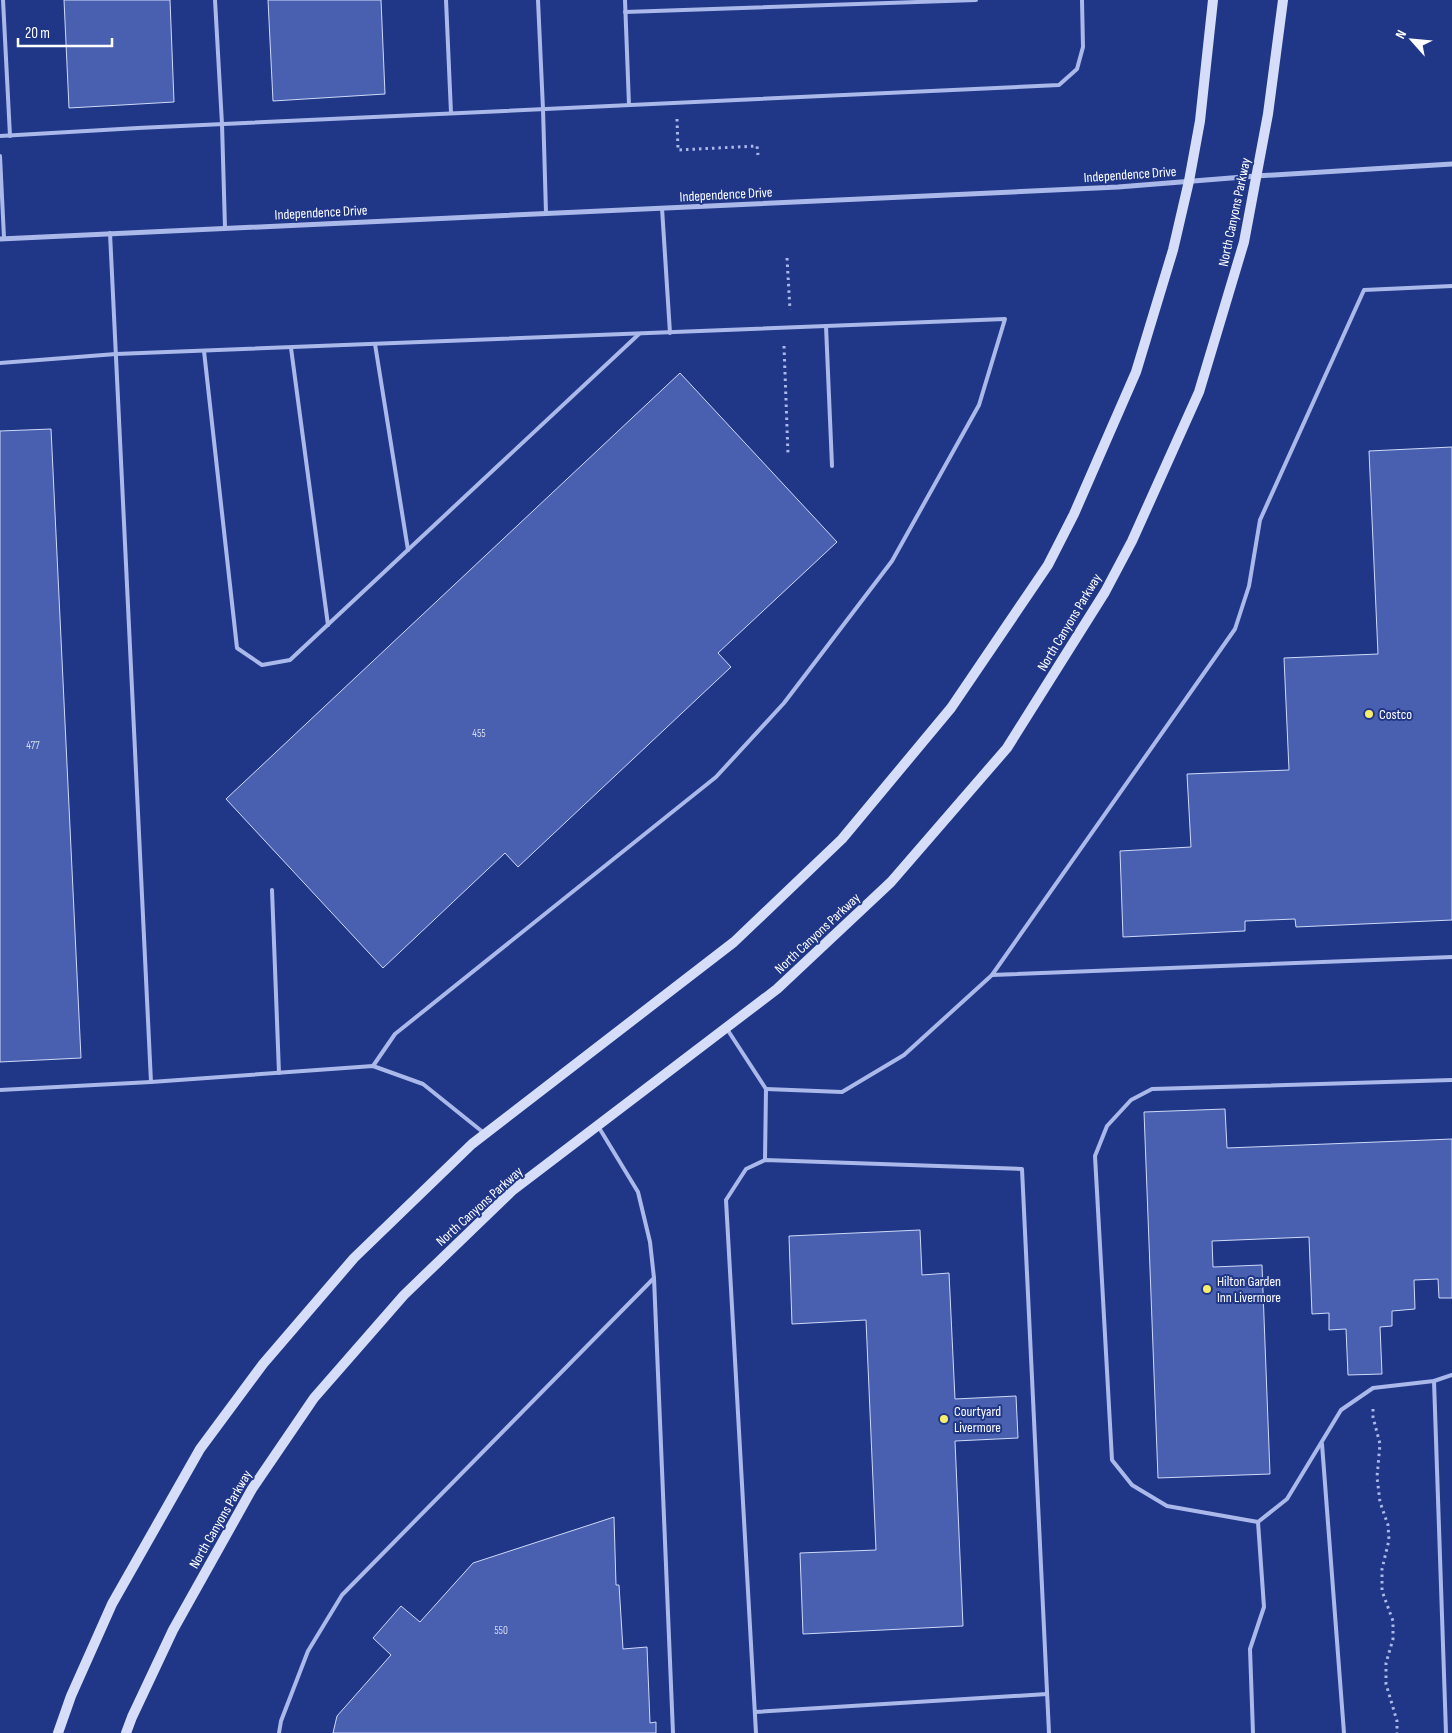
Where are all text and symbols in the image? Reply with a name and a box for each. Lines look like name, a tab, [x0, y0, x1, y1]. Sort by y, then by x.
scale bar	[18, 15, 111, 47]
north arrow	[1387, 15, 1437, 65]
text: 20 m	[25, 24, 50, 43]
text: N	[1392, 27, 1410, 42]
street label: North Canyons Parkway	[1215, 156, 1254, 268]
street label: Independence Drive	[1083, 163, 1177, 186]
street label: Independence Drive	[679, 184, 773, 205]
street label: Independence Drive	[274, 202, 368, 223]
street label: North Canyons Parkway	[1034, 570, 1106, 674]
place label: Costco	[1379, 706, 1412, 723]
marker: Costco	[1363, 708, 1375, 720]
house number: 455	[472, 727, 486, 740]
house number: 477	[26, 739, 40, 752]
street label: North Canyons Parkway	[771, 889, 864, 977]
street label: North Canyons Parkway	[432, 1163, 527, 1250]
place label: Hilton Garden Inn Livermore	[1217, 1273, 1281, 1306]
marker: Hilton Garden Inn Livermore	[1201, 1283, 1213, 1295]
place label: Courtyard Livermore	[954, 1403, 1001, 1436]
marker: Courtyard Livermore	[938, 1413, 950, 1425]
street label: North Canyons Parkway	[185, 1467, 256, 1571]
house number: 550	[494, 1624, 508, 1637]

